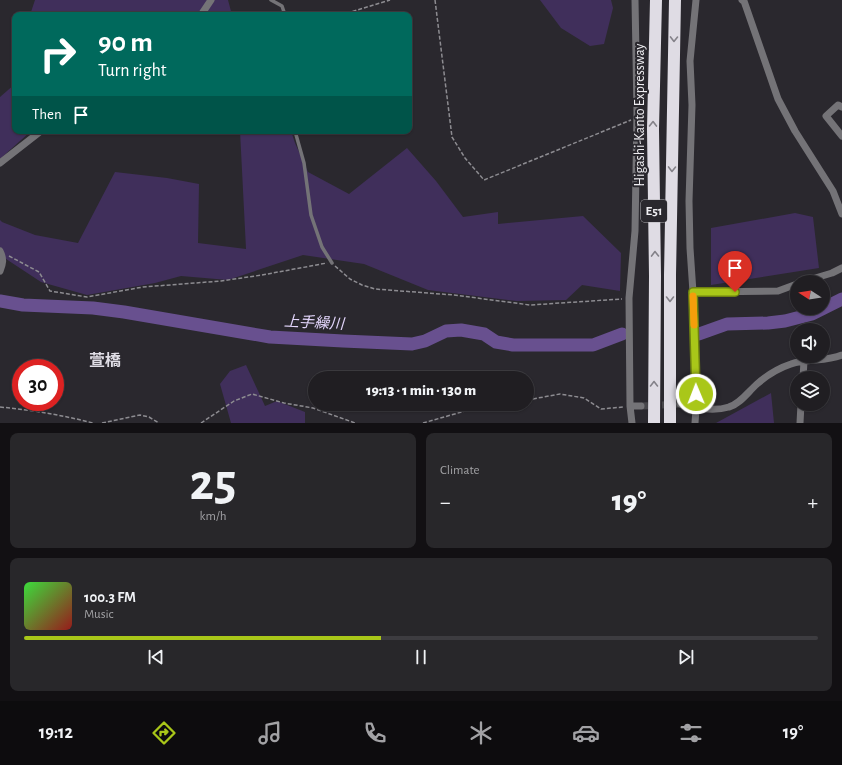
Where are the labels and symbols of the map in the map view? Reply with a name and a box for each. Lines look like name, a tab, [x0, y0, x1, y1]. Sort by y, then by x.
one-way arrow	[670, 36, 678, 42]
street label: Higashi-Kanto Expressway	[633, 44, 647, 186]
one-way arrow	[649, 121, 657, 127]
one-way arrow	[668, 166, 676, 172]
road number: E51	[641, 200, 667, 222]
one-way arrow	[651, 251, 659, 257]
pin	[718, 251, 752, 292]
north arrow	[790, 275, 830, 315]
one-way arrow	[666, 296, 674, 302]
water label: 上手繰川	[284, 313, 346, 332]
district label: 萱橋	[89, 352, 121, 369]
speed limit sign: 30	[12, 359, 64, 411]
position arrow	[675, 373, 717, 415]
one-way arrow	[650, 381, 658, 387]

